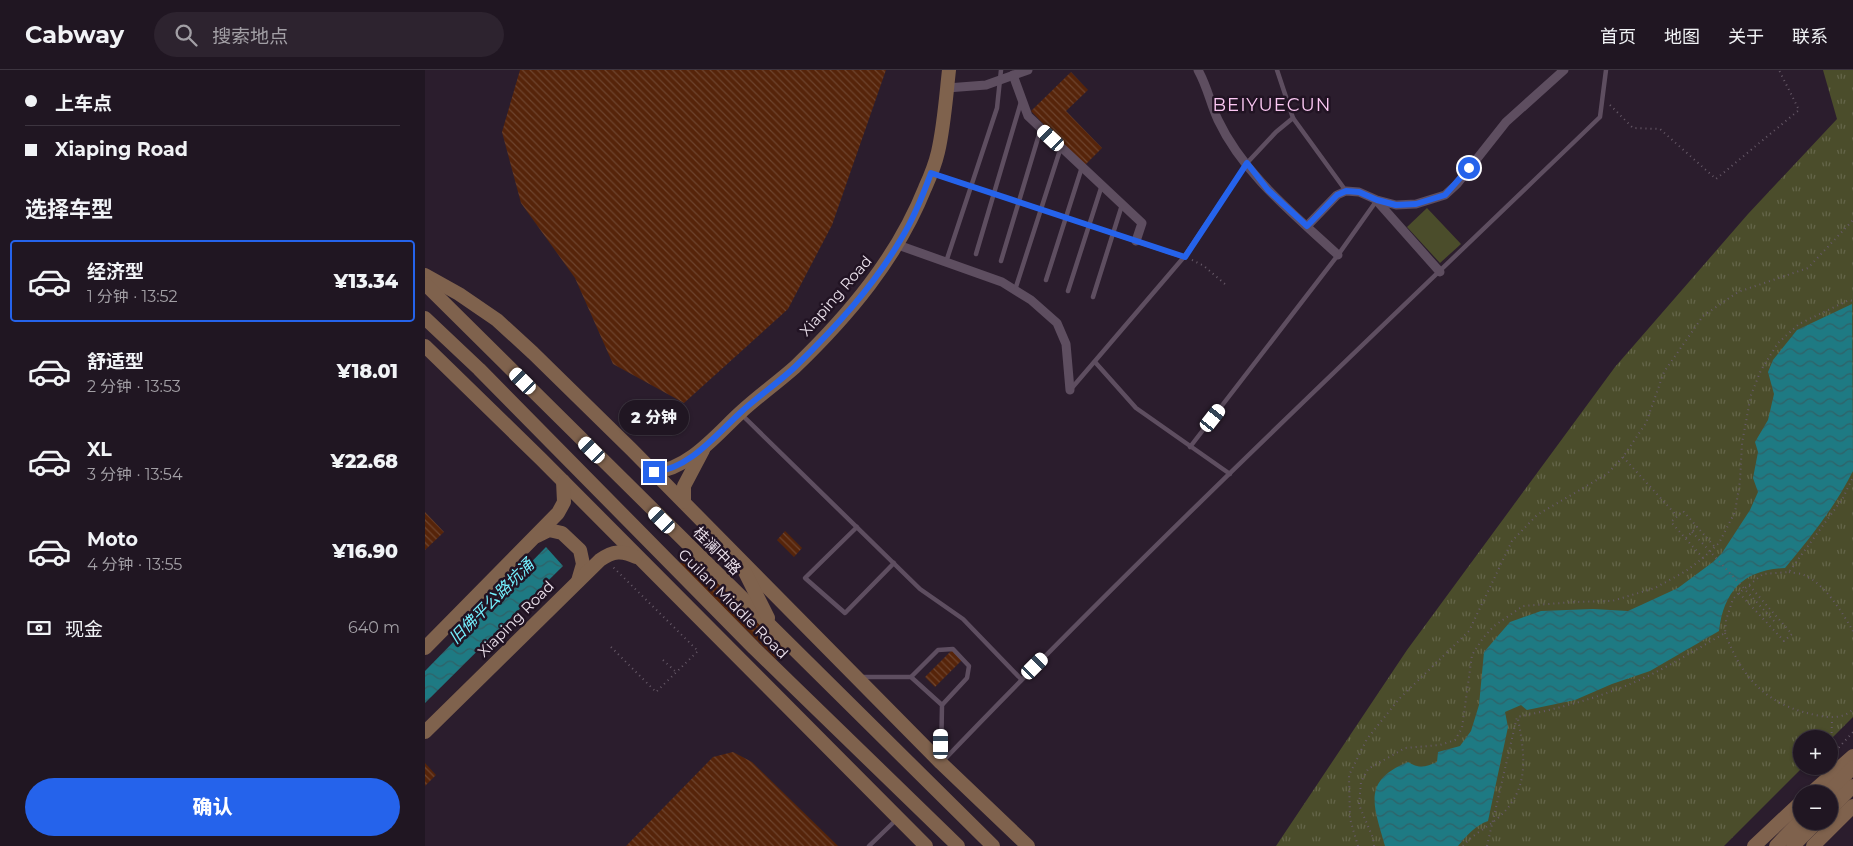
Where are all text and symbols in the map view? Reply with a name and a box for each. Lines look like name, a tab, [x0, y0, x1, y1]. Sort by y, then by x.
search box	[154, 12, 504, 57]
text: Cabway	[25, 20, 124, 49]
icon: search	[172, 21, 200, 49]
text: 搜索地点	[212, 25, 288, 48]
text: 首页	[1600, 26, 1636, 48]
text: 地图	[1664, 26, 1700, 48]
text: 关于	[1728, 26, 1764, 48]
text: 联系	[1792, 26, 1828, 48]
text: 上车点	[55, 92, 112, 115]
district label: BEIYUECUN	[1213, 94, 1331, 116]
car	[1034, 122, 1067, 154]
text: Xiaping Road	[55, 138, 188, 161]
route start	[1458, 157, 1480, 179]
text: 选择车型	[25, 196, 113, 223]
street label: Xiaping Road	[795, 252, 876, 340]
icon: car	[27, 259, 72, 304]
text: 经济型	[87, 260, 144, 283]
text: ¥13.34	[334, 270, 398, 293]
text: 1 分钟 · 13:52	[87, 287, 178, 306]
icon: car	[27, 349, 72, 394]
text: 舒适型	[87, 350, 144, 373]
text: ¥18.01	[337, 360, 398, 383]
car	[507, 365, 538, 397]
text: 2 分钟 · 13:53	[87, 377, 181, 396]
callout: 2 分钟	[619, 400, 689, 434]
car	[1197, 402, 1228, 434]
text: 2 分钟	[631, 408, 677, 427]
car	[576, 434, 607, 466]
text: XL	[87, 438, 112, 461]
icon: car	[27, 439, 72, 484]
text: ¥22.68	[331, 450, 398, 473]
route end	[643, 461, 665, 483]
text: 3 分钟 · 13:54	[87, 465, 182, 484]
car	[646, 504, 677, 536]
street label: 桂澜中路	[689, 523, 745, 579]
text: Moto	[87, 528, 138, 551]
icon: car	[27, 529, 72, 574]
text: ¥16.90	[332, 540, 398, 563]
street label: Guilan Middle Road	[674, 545, 792, 663]
water label: 旧佛平公路坑涌	[445, 554, 539, 648]
text: 4 分钟 · 13:55	[87, 555, 182, 574]
street label: Xiaping Road	[473, 576, 558, 661]
icon: cash	[25, 614, 53, 642]
text: 现金	[65, 618, 103, 641]
text: 640 m	[348, 618, 400, 637]
car	[1019, 650, 1050, 682]
car	[933, 729, 948, 759]
map controls	[1793, 730, 1838, 830]
button: +	[1793, 730, 1838, 775]
button: 确认	[25, 778, 400, 836]
button: −	[1793, 785, 1838, 830]

